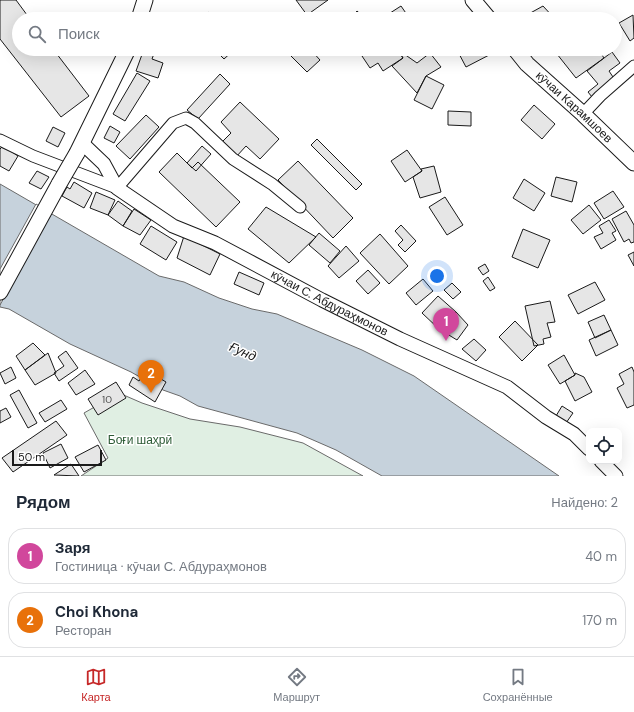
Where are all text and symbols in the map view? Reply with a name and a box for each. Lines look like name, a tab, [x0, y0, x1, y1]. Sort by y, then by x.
search box	[12, 12, 622, 56]
icon: search	[26, 23, 48, 45]
text: Поиск	[58, 24, 100, 44]
street label: кӯчаи Карамшоев	[532, 68, 616, 146]
street label: кӯчаи С. Абдураҳмонов	[268, 266, 391, 340]
your location	[427, 266, 447, 286]
pin: 1	[433, 308, 459, 341]
water label: Ғунд	[227, 338, 259, 365]
pin: 2	[138, 360, 164, 393]
house number: 10	[102, 393, 112, 406]
map controls	[586, 428, 622, 464]
button: locate	[586, 428, 622, 464]
park label: Боғи шаҳрӣ	[108, 432, 172, 448]
scale bar	[12, 448, 102, 467]
text: 50 m	[18, 450, 45, 464]
text: Рядом	[16, 491, 71, 513]
text: Найдено: 2	[551, 494, 618, 511]
text: Заря	[55, 538, 90, 558]
text: 1	[28, 548, 32, 565]
text: 40 m	[585, 548, 617, 565]
text: Гостиница · кӯчаи С. Абдураҳмонов	[55, 558, 267, 575]
text: Choi Khona	[55, 602, 138, 622]
text: 2	[26, 612, 34, 629]
text: 170 m	[582, 612, 617, 629]
text: Ресторан	[55, 622, 112, 639]
tab: Карта	[81, 666, 111, 704]
tab: Маршрут	[273, 666, 320, 704]
tab: Сохранённые	[483, 666, 553, 704]

